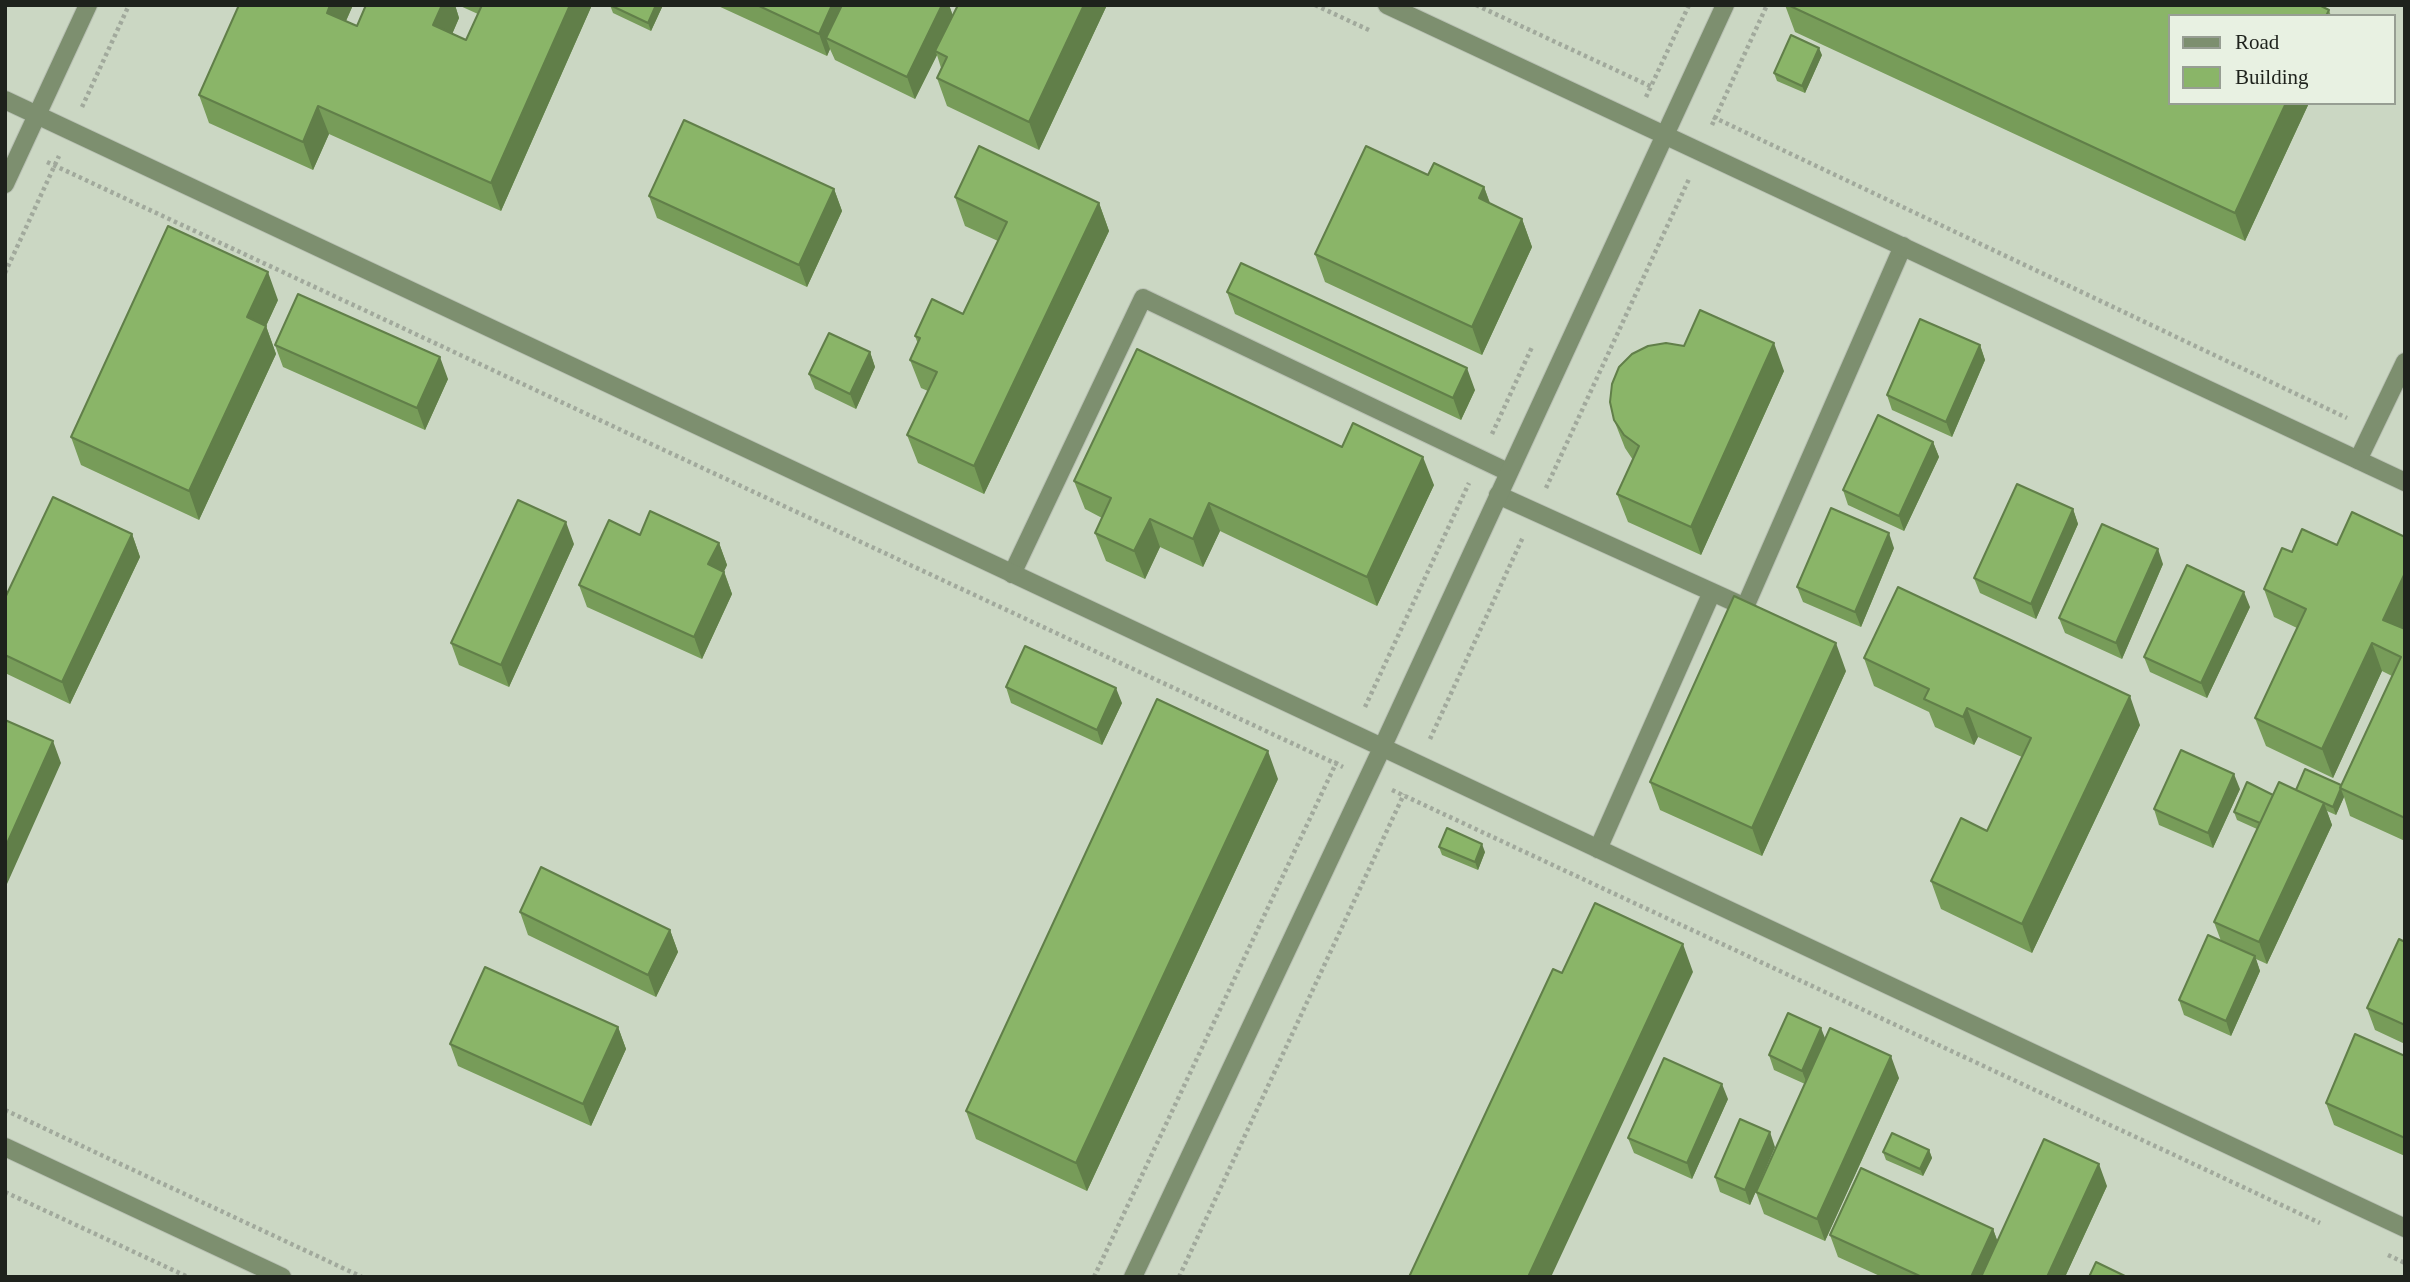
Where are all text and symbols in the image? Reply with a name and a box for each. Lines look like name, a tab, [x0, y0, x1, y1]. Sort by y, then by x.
legend	[2168, 14, 2396, 105]
text: Road	[2235, 30, 2279, 54]
text: Building	[2235, 65, 2309, 89]

